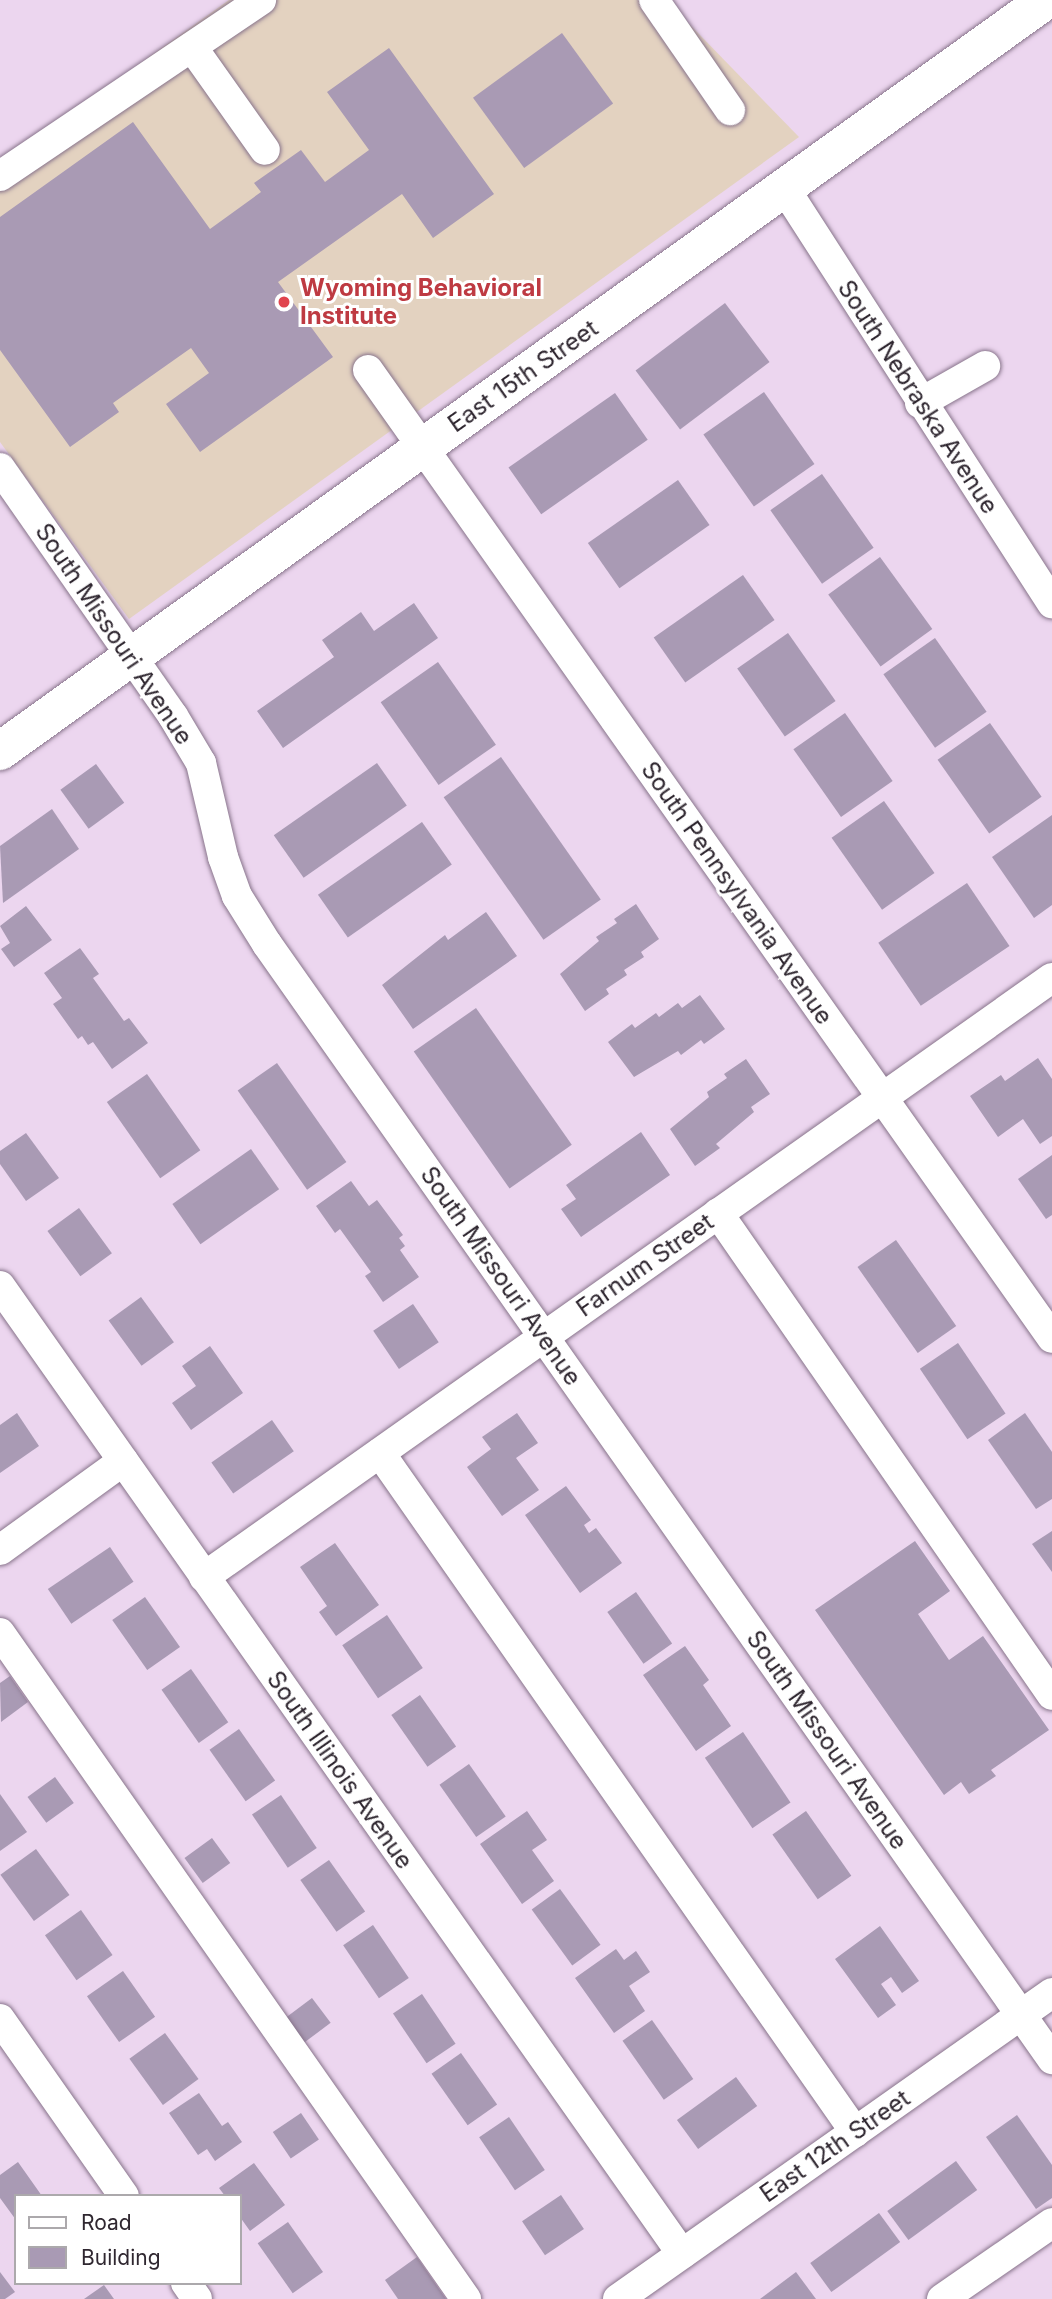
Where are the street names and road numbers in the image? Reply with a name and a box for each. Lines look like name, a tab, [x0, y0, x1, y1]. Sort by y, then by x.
street label: South Nebraska Avenue	[832, 275, 1004, 519]
street label: East 15th Street	[443, 314, 603, 438]
street label: South Missouri Avenue	[29, 518, 199, 750]
street label: South Pennsylvania Avenue	[635, 756, 839, 1030]
street label: South Missouri Avenue	[415, 1161, 587, 1391]
street label: Farnum Street	[571, 1207, 719, 1323]
street label: South Missouri Avenue	[741, 1625, 913, 1855]
street label: South Illinois Avenue	[261, 1666, 419, 1874]
street label: East 12th Street	[755, 2084, 915, 2208]

